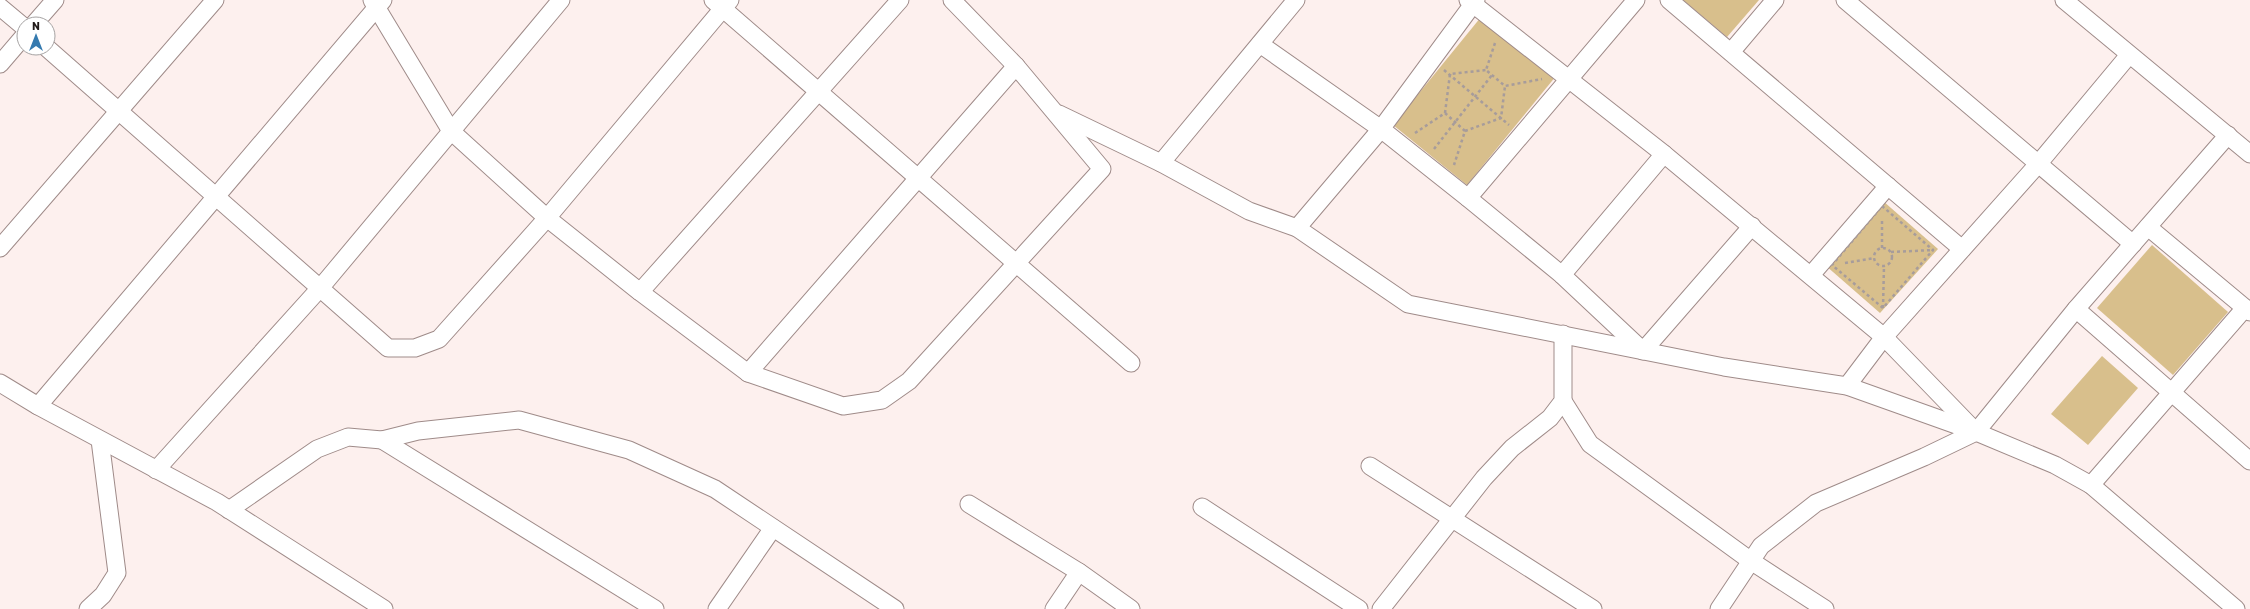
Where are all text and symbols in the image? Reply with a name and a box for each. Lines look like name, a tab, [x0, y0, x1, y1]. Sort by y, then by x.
north arrow	[16, 16, 56, 56]
text: N	[32, 20, 40, 33]

